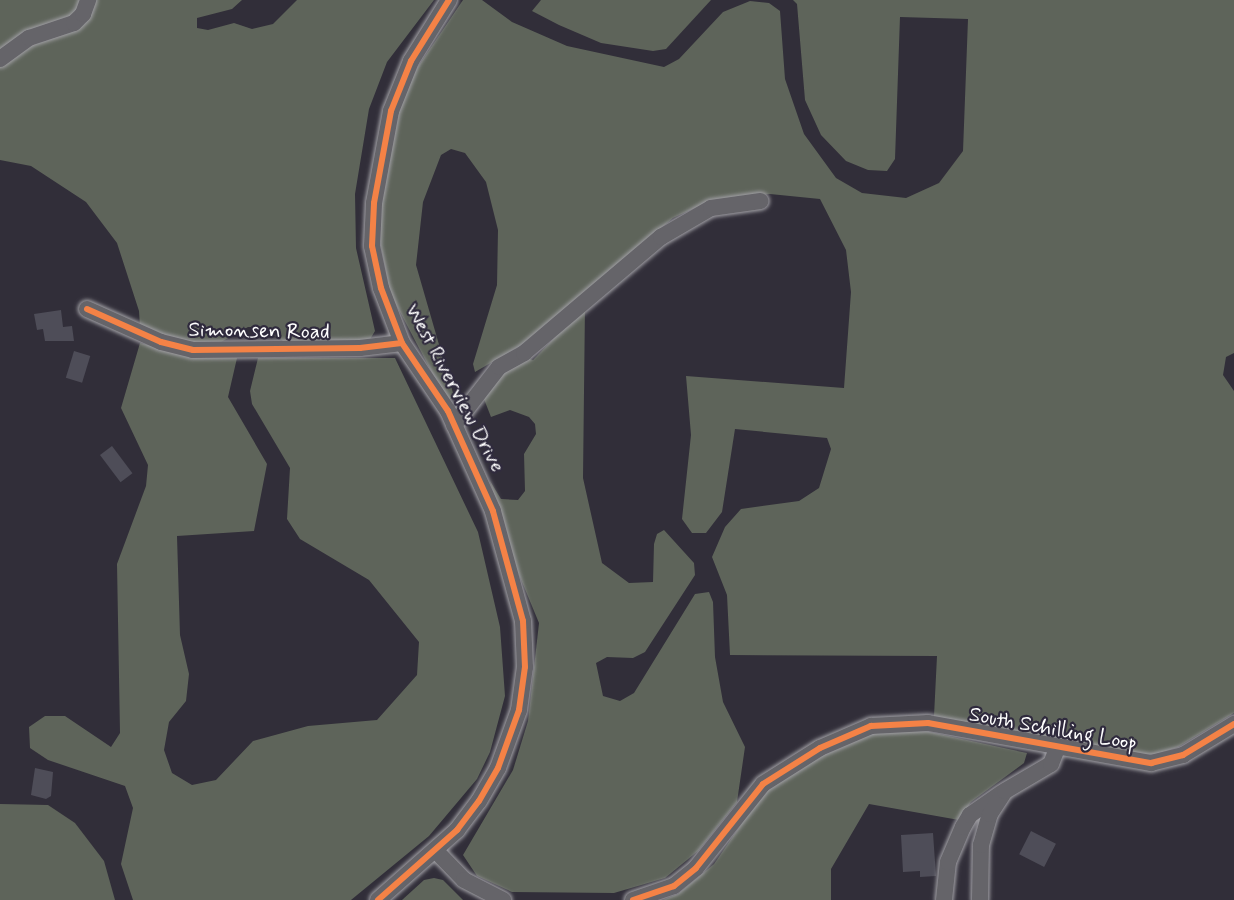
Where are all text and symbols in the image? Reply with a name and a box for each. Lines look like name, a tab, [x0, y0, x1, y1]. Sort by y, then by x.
street label: West Riverview Drive	[400, 300, 510, 476]
street label: Simonsen Road	[189, 317, 329, 345]
street label: South Schilling Loop	[967, 702, 1139, 756]

